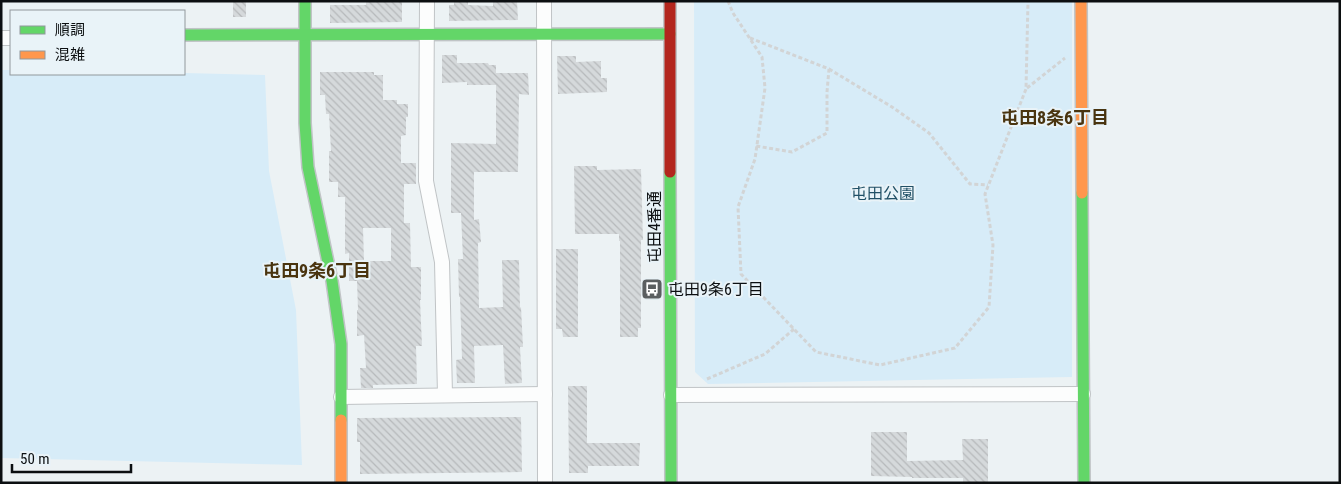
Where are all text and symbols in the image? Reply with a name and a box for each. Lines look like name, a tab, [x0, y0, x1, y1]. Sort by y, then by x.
legend	[10, 10, 185, 75]
text: 順調	[55, 21, 85, 39]
text: 混雑	[55, 46, 85, 64]
district label: 屯田8条6丁目	[1001, 107, 1109, 128]
park label: 屯田公園	[851, 184, 915, 203]
street label: 屯田4番通	[645, 191, 664, 263]
district label: 屯田9条6丁目	[263, 260, 371, 281]
bus stop icon: 屯田9条6丁目	[640, 277, 664, 301]
place label: 屯田9条6丁目	[668, 280, 764, 299]
scale bar	[12, 442, 131, 474]
text: 50 m	[20, 450, 50, 468]

